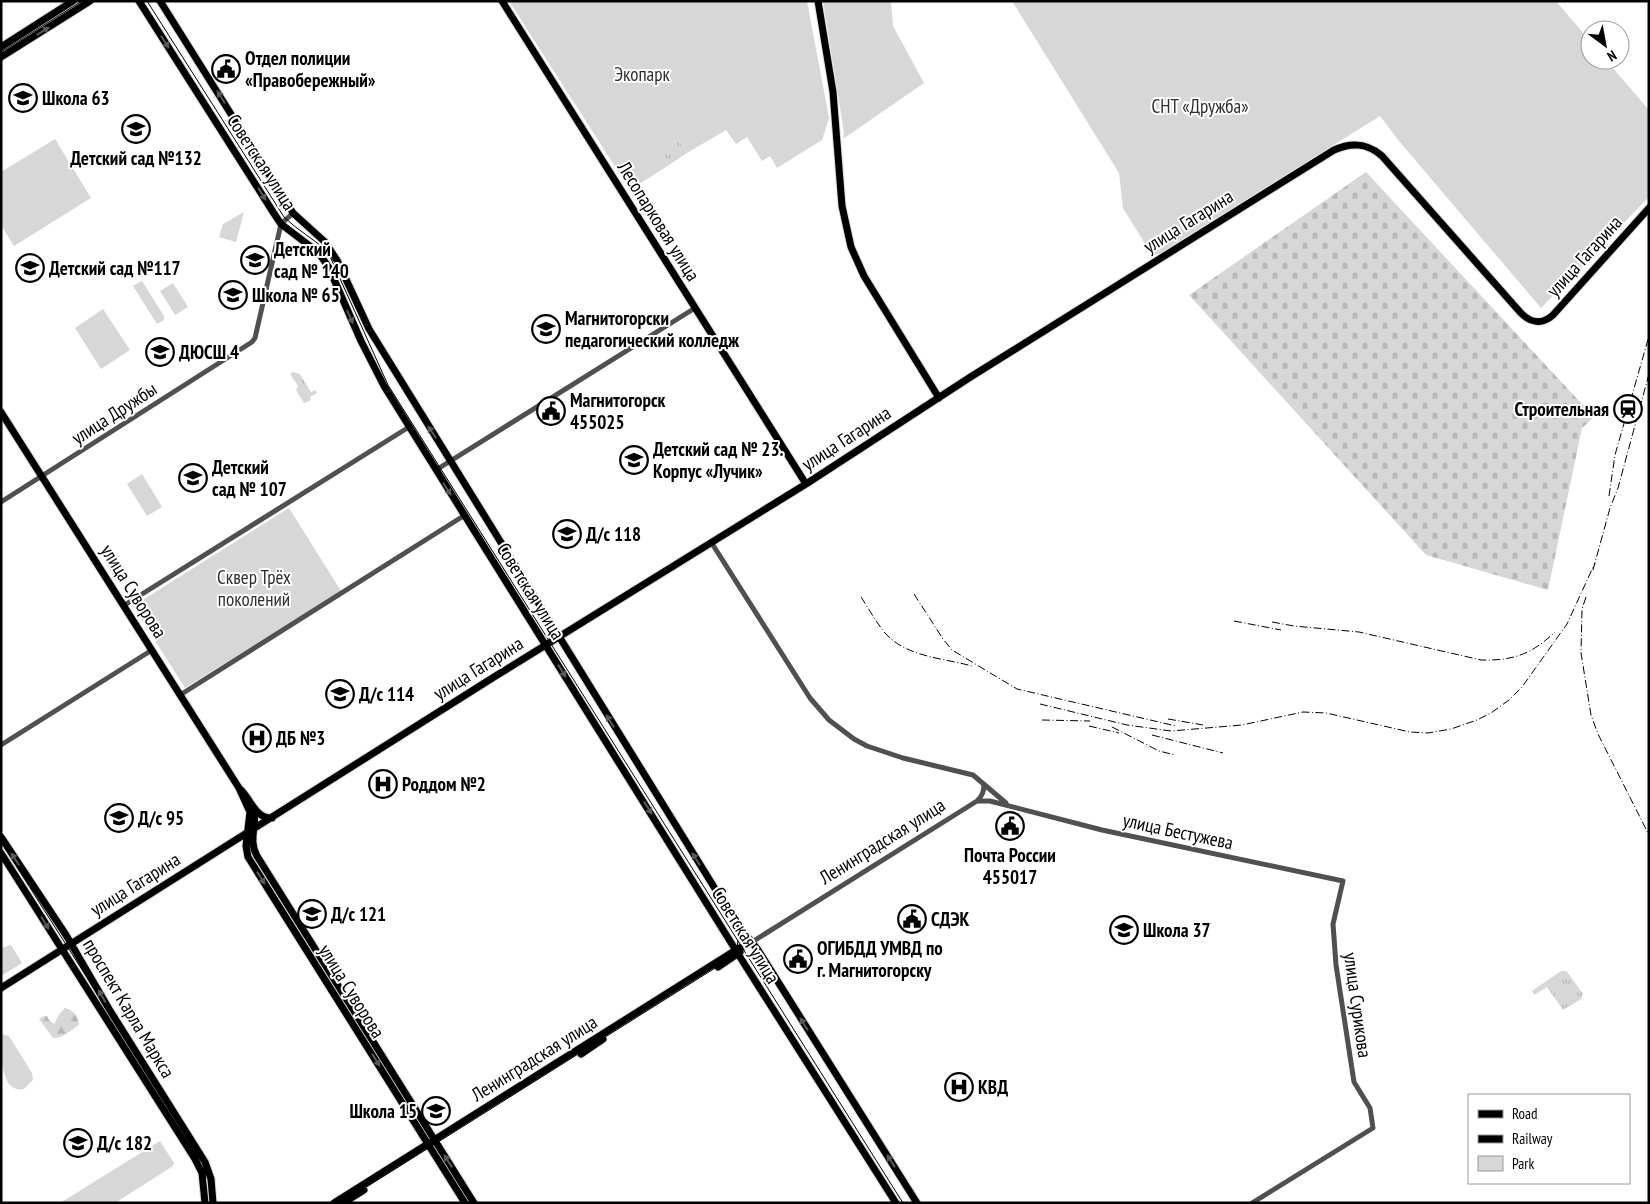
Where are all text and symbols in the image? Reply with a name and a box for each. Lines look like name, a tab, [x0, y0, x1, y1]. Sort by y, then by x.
north arrow	[1580, 20, 1630, 70]
one-way arrow	[36, 26, 49, 36]
one-way arrow	[161, 36, 170, 49]
place label: Отдел полиции «Правобережный»	[245, 46, 376, 92]
text: N	[1604, 46, 1620, 66]
public building icon: Отдел полиции «Правобережный»	[211, 54, 241, 84]
park label: Экопарк	[614, 62, 670, 86]
school or university icon: Школа 63	[8, 83, 38, 113]
place label: Школа 63	[42, 86, 110, 110]
one-way arrow	[217, 90, 226, 103]
park label: СНТ «Дружба»	[1152, 94, 1249, 118]
street label: Советская улица	[222, 109, 302, 215]
school or university icon: Детский сад №132	[121, 114, 151, 144]
place label: Детский сад №132	[70, 146, 202, 170]
street label: Лесопарковая улица	[612, 156, 705, 285]
street label: улица Гагарина	[1139, 184, 1237, 258]
one-way arrow	[257, 188, 267, 201]
street label: улица Гагарина	[1541, 210, 1627, 302]
place label: Детский сад № 140	[274, 237, 349, 283]
school or university icon: Детский сад № 140	[240, 245, 270, 275]
school or university icon: Детский сад №117	[15, 253, 45, 283]
place label: Детский сад №117	[49, 256, 181, 280]
school or university icon: Школа № 65	[218, 280, 248, 310]
place label: Школа № 65	[252, 283, 340, 307]
place label: Магнитогорски педагогический колледж	[565, 306, 740, 352]
one-way arrow	[347, 310, 355, 324]
school or university icon: Магнитогорски педагогический колледж	[531, 314, 561, 344]
school or university icon: ДЮСШ 4	[145, 337, 175, 367]
place label: ДЮСШ 4	[179, 340, 239, 364]
street label: улица Дружбы	[67, 377, 161, 449]
place label: Магнитогорск 455025	[570, 388, 666, 434]
station icon: Строительная	[1613, 394, 1643, 424]
public building icon: Магнитогорск 455025	[536, 396, 566, 426]
place label: Строительная	[1515, 397, 1609, 421]
street label: улица Гагарина	[797, 400, 895, 476]
one-way arrow	[427, 425, 436, 438]
place label: Детский сад № 23. Корпус «Лучик»	[653, 437, 784, 483]
school or university icon: Детский сад № 23. Корпус «Лучик»	[619, 445, 649, 475]
place label: Детский сад № 107	[212, 455, 287, 501]
school or university icon: Детский сад № 107	[178, 463, 208, 493]
one-way arrow	[443, 482, 452, 495]
school or university icon: Д/с 118	[552, 519, 582, 549]
place label: Д/с 118	[586, 522, 641, 546]
street label: Советская улица	[492, 538, 570, 644]
street label: улица Суворова	[96, 540, 172, 642]
park label: Сквер Трёх поколений	[217, 565, 291, 611]
street label: улица Гагарина	[429, 631, 527, 705]
one-way arrow	[557, 664, 567, 677]
school or university icon: Д/с 114	[325, 679, 355, 709]
place label: Д/с 114	[359, 682, 414, 706]
one-way arrow	[606, 714, 615, 727]
hospital icon: ДБ №3	[242, 723, 272, 753]
place label: ДБ №3	[276, 726, 325, 750]
hospital icon: Роддом №2	[368, 769, 398, 799]
place label: Роддом №2	[402, 772, 486, 796]
street label: Ленинградская улица	[814, 793, 949, 890]
one-way arrow	[643, 802, 653, 815]
school or university icon: Д/с 95	[104, 803, 134, 833]
place label: Д/с 95	[138, 806, 184, 830]
street label: улица Бестужева	[1121, 808, 1235, 854]
public building icon: Почта России 455017	[995, 811, 1025, 841]
place label: Почта России 455017	[964, 843, 1056, 889]
street label: улица Гагарина	[86, 847, 184, 921]
one-way arrow	[11, 852, 20, 866]
one-way arrow	[692, 852, 701, 865]
one-way arrow	[257, 871, 266, 884]
street label: Советская улица	[707, 882, 785, 988]
school or university icon: Д/с 121	[297, 899, 327, 929]
place label: Д/с 121	[331, 902, 386, 926]
public building icon: СДЭК	[897, 904, 927, 934]
place label: СДЭК	[931, 907, 970, 931]
school or university icon: Школа 37	[1109, 915, 1139, 945]
one-way arrow	[40, 916, 49, 929]
place label: Школа 37	[1143, 918, 1211, 942]
street label: проспект Карла Маркса	[78, 934, 180, 1082]
place label: ОГИБДД УМВД по г. Магнитогорску	[817, 936, 943, 982]
street label: улица Суворова	[314, 940, 390, 1042]
public building icon: ОГИБДД УМВД по г. Магнитогорску	[783, 944, 813, 974]
street label: улица Сурикова	[1339, 951, 1377, 1059]
one-way arrow	[97, 990, 106, 1003]
street label: Ленинградская улица	[466, 1010, 601, 1107]
one-way arrow	[800, 1017, 809, 1030]
one-way arrow	[371, 1053, 381, 1066]
hospital icon: КВД	[944, 1072, 974, 1102]
place label: КВД	[978, 1075, 1008, 1099]
legend	[1468, 1094, 1630, 1184]
school or university icon: Школа 15	[421, 1096, 451, 1126]
place label: Школа 15	[349, 1099, 417, 1123]
text: Road	[1512, 1104, 1538, 1123]
school or university icon: Д/с 182	[63, 1128, 93, 1158]
text: Railway	[1512, 1129, 1553, 1148]
place label: Д/с 182	[97, 1131, 152, 1155]
text: Park	[1512, 1154, 1534, 1173]
one-way arrow	[444, 1155, 453, 1168]
one-way arrow	[886, 1155, 895, 1168]

